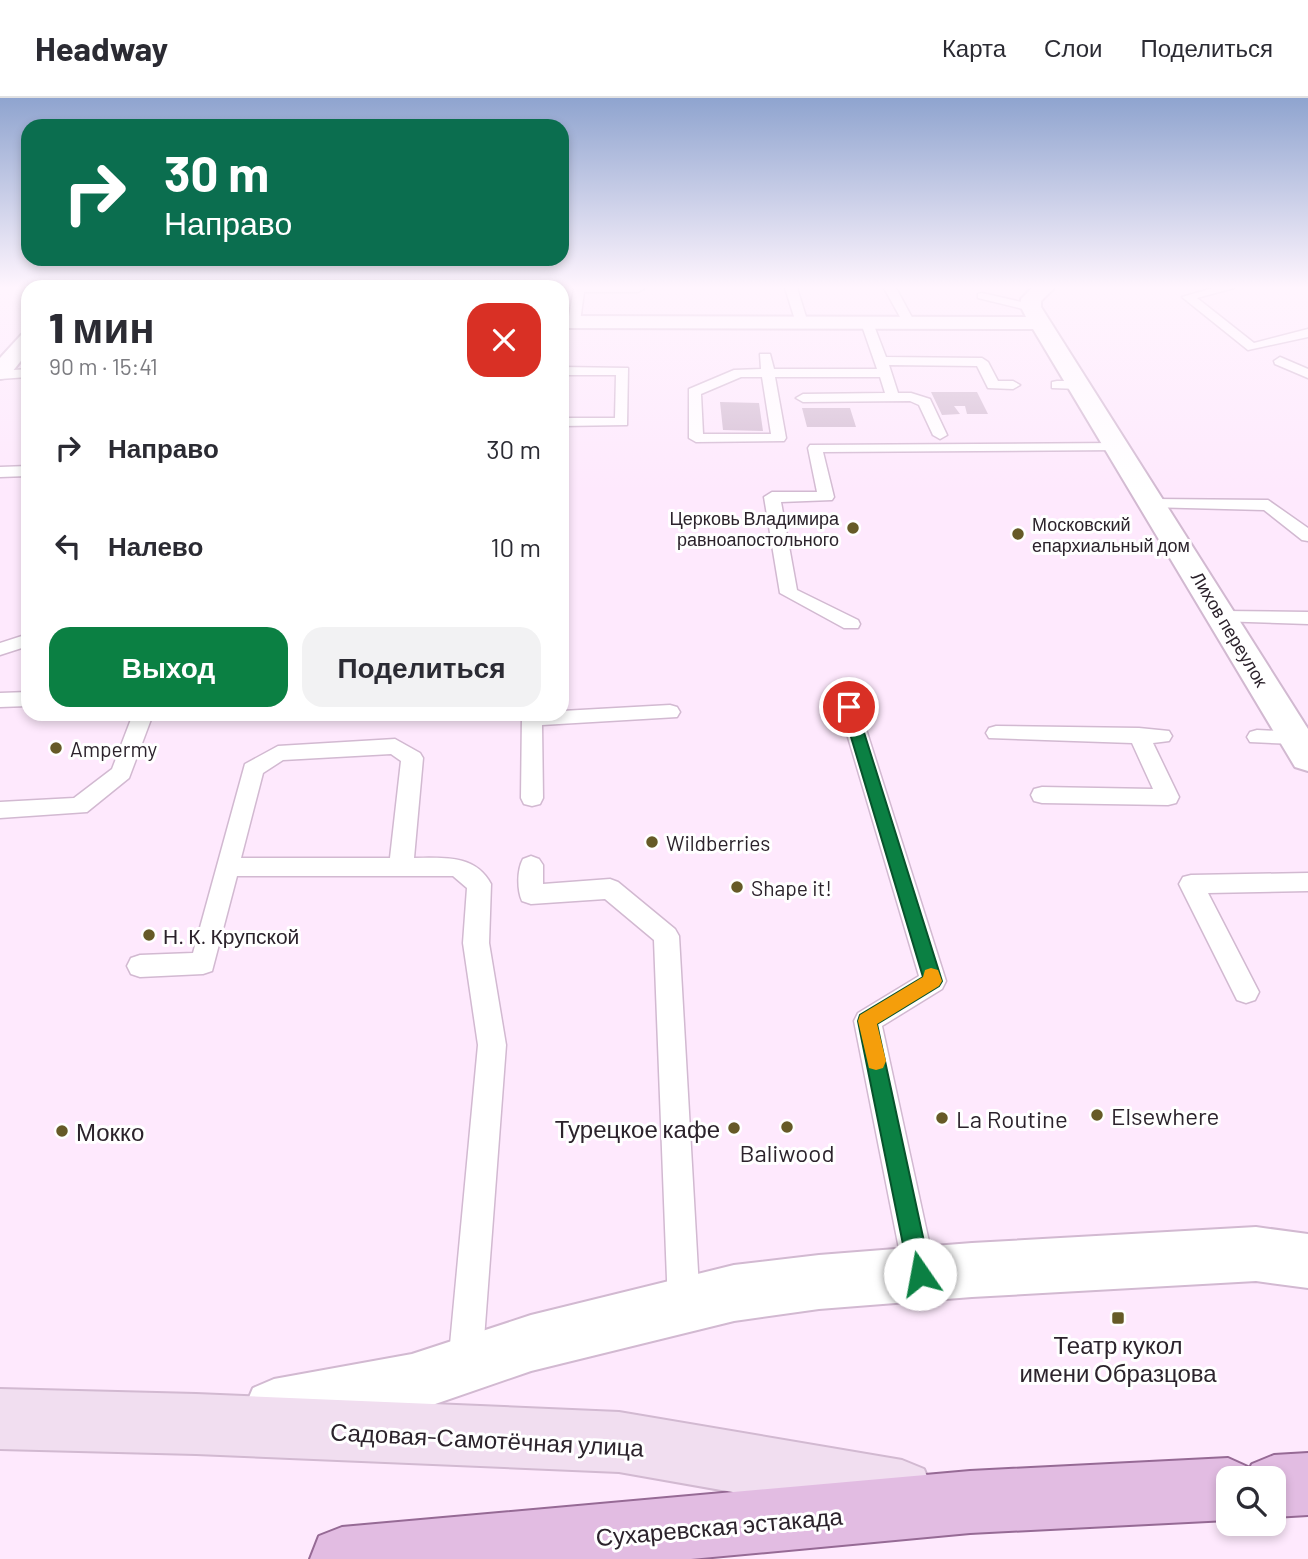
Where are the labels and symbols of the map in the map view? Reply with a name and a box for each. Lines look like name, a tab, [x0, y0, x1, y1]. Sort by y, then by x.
place label: Церковь Владимира равноапостольного	[670, 507, 840, 550]
place label: Московский епархиальный дом	[1032, 513, 1190, 556]
marker: Церковь Владимира равноапостольного	[845, 520, 861, 536]
marker: Московский епархиальный дом	[1010, 526, 1026, 542]
street label: Лихов переулок	[1187, 567, 1273, 691]
pin	[819, 677, 879, 737]
place label: Ampermy	[70, 736, 158, 761]
marker: Ampermy	[48, 740, 64, 756]
place label: Wildberries	[666, 830, 770, 855]
marker: Wildberries	[644, 834, 660, 850]
place label: Shape it!	[751, 875, 832, 900]
marker: Shape it!	[729, 879, 745, 895]
place label: Н. К. Крупской	[163, 923, 299, 948]
marker: Н. К. Крупской	[141, 927, 157, 943]
place label: Elsewhere	[1111, 1101, 1219, 1130]
place label: La Routine	[956, 1104, 1068, 1133]
marker: Elsewhere	[1089, 1107, 1105, 1123]
marker: La Routine	[934, 1110, 950, 1126]
place label: Турецкое кафе	[555, 1114, 720, 1143]
place label: Мокко	[76, 1117, 144, 1146]
marker: Baliwood	[779, 1119, 795, 1135]
marker: Турецкое кафе	[726, 1120, 742, 1136]
marker: Мокко	[54, 1123, 70, 1139]
place label: Baliwood	[740, 1138, 834, 1167]
position arrow	[883, 1237, 957, 1311]
marker: Театр кукол имени Образцова	[1110, 1310, 1126, 1326]
place label: Театр кукол имени Образцова	[1019, 1330, 1217, 1387]
street label: Садовая-Самотёчная улица	[329, 1416, 645, 1462]
street label: Сухаревская эстакада	[594, 1501, 844, 1551]

